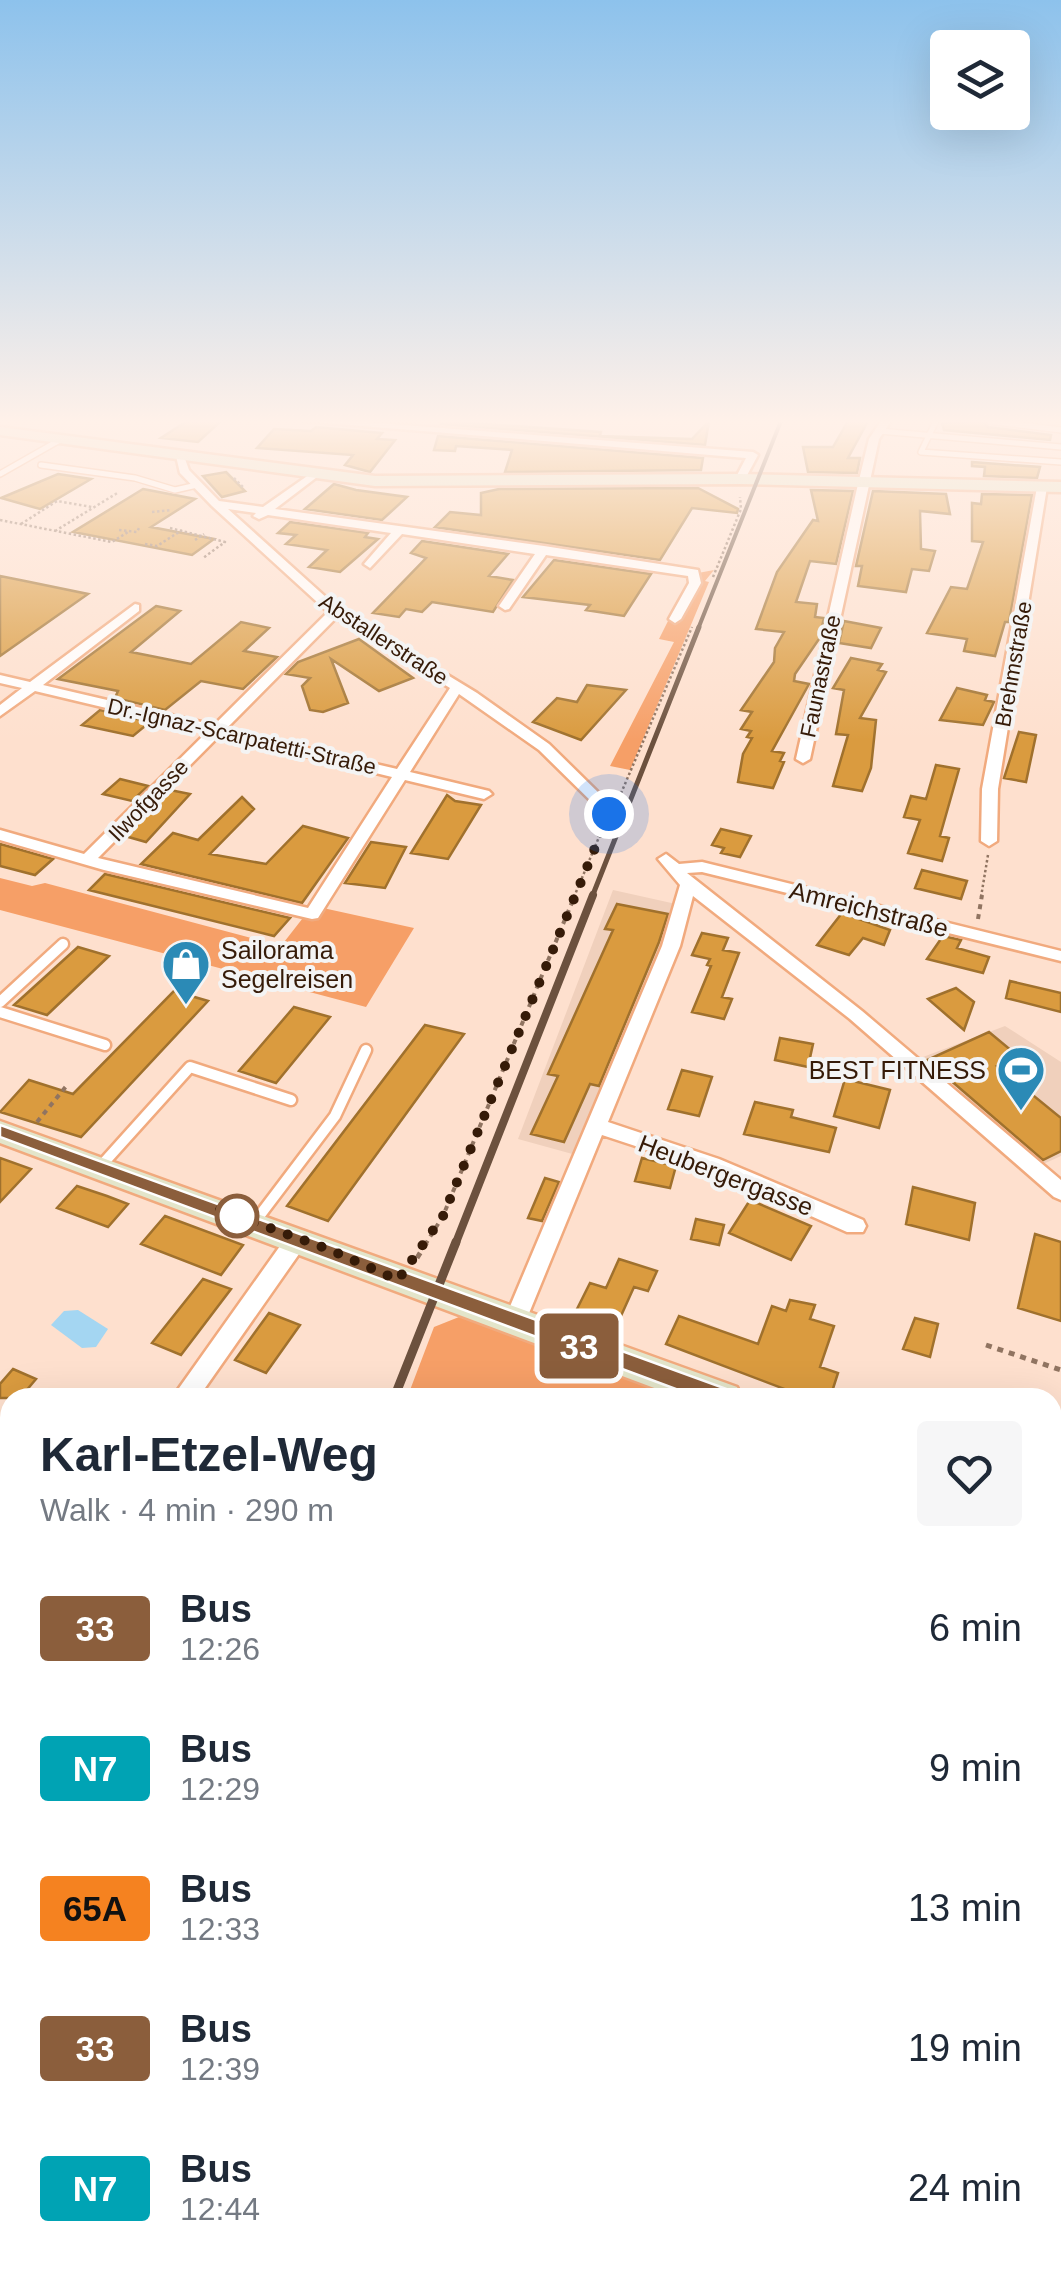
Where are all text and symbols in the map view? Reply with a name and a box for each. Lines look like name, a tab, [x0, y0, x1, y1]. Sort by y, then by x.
map controls	[930, 30, 1030, 130]
button: layers	[930, 30, 1030, 130]
street label: Abstallerstraße	[315, 589, 453, 690]
street label: Brehmstraße	[990, 599, 1037, 729]
street label: Faunastraße	[795, 613, 846, 740]
street label: Dr.-Ignaz-Scarpatetti-Straße	[105, 693, 379, 780]
street label: Ilwofgasse	[103, 754, 193, 846]
your location	[584, 789, 634, 839]
street label: Amreichstraße	[787, 876, 951, 942]
place label: Sailorama Segelreisen	[221, 936, 353, 993]
shop icon: Sailorama Segelreisen	[160, 938, 212, 1006]
sports icon: BEST FITNESS	[995, 1044, 1047, 1112]
place label: BEST FITNESS	[809, 1056, 986, 1084]
street label: Heubergergasse	[635, 1129, 817, 1221]
unlabelled marker	[216, 1195, 258, 1237]
line badge: 33	[534, 1314, 624, 1378]
text: 33	[560, 1327, 598, 1366]
button: heart	[917, 1421, 1022, 1526]
text: Karl-Etzel-Weg	[40, 1428, 378, 1481]
text: Walk · 4 min · 290 m	[40, 1492, 334, 1528]
text: Bus	[180, 1588, 252, 1630]
text: 6 min	[929, 1607, 1022, 1649]
text: 33	[76, 1609, 114, 1648]
text: 12:26	[180, 1631, 260, 1667]
text: Bus	[180, 1728, 252, 1770]
text: 9 min	[929, 1747, 1022, 1789]
text: N7	[73, 1749, 117, 1788]
text: 12:29	[180, 1771, 260, 1807]
text: Bus	[180, 1868, 252, 1910]
text: 13 min	[908, 1887, 1022, 1929]
text: 65A	[63, 1889, 127, 1928]
text: 12:33	[180, 1911, 260, 1947]
text: Bus	[180, 2008, 252, 2050]
text: 19 min	[908, 2027, 1022, 2069]
text: 33	[76, 2029, 114, 2068]
text: 12:39	[180, 2051, 260, 2087]
text: Bus	[180, 2148, 252, 2190]
text: 24 min	[908, 2167, 1022, 2209]
text: N7	[73, 2169, 117, 2208]
text: 12:44	[180, 2191, 260, 2227]

